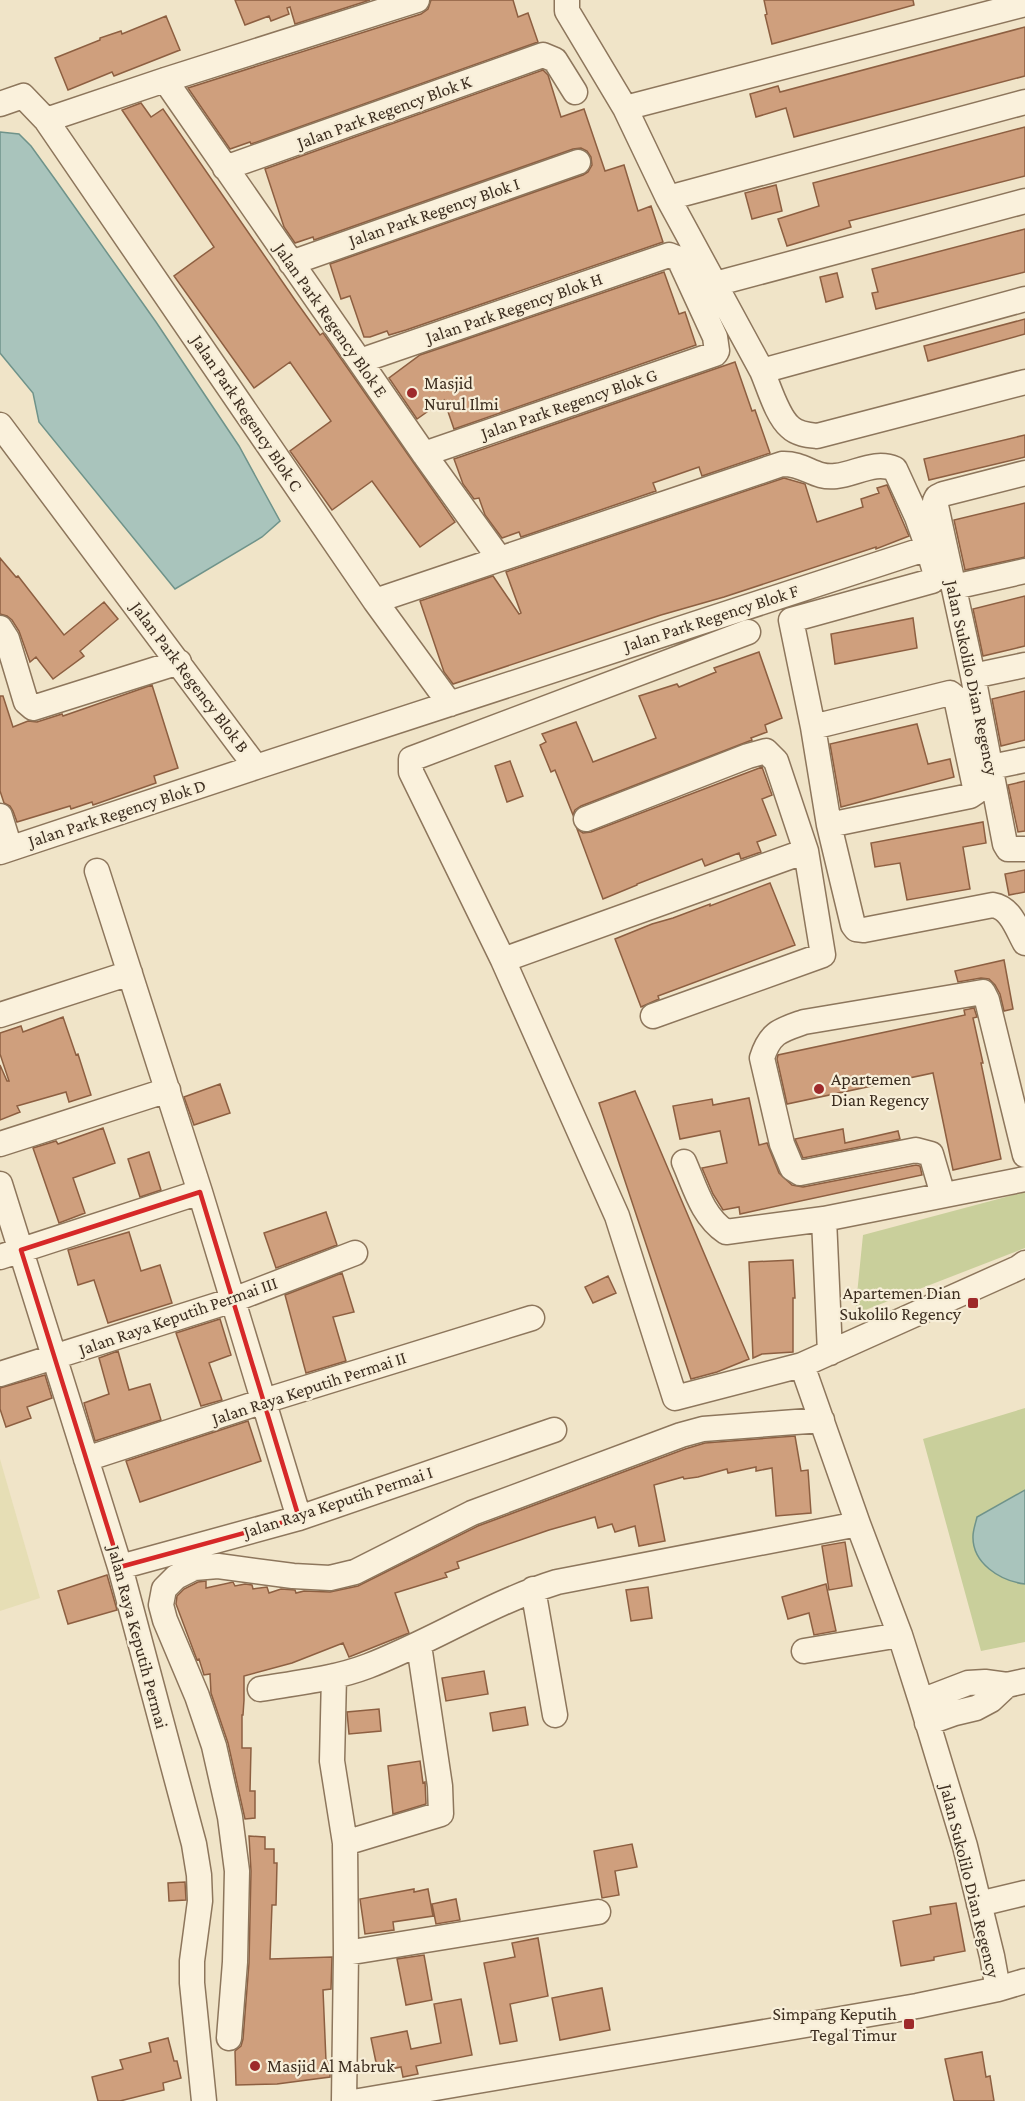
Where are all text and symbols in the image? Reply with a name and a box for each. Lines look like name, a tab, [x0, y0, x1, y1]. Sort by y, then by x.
street label: Jalan Park Regency Blok K	[292, 71, 474, 154]
street label: Jalan Park Regency Blok I	[344, 173, 522, 251]
street label: Jalan Park Regency Blok E	[269, 238, 392, 401]
street label: Jalan Park Regency Blok H	[421, 268, 605, 348]
street label: Jalan Park Regency Blok C	[186, 329, 307, 495]
street label: Jalan Park Regency Blok G	[476, 364, 660, 444]
place label: Masjid Nurul Ilmi	[424, 373, 499, 414]
marker: Masjid Nurul Ilmi	[405, 386, 419, 400]
street label: Jalan Sukolilo Dian Regency	[941, 576, 1003, 778]
street label: Jalan Park Regency Blok F	[619, 580, 801, 656]
street label: Jalan Park Regency Blok B	[126, 596, 253, 756]
street label: Jalan Park Regency Blok D	[24, 775, 208, 852]
place label: Apartemen Dian Regency	[831, 1069, 929, 1110]
marker: Apartemen Dian Regency	[812, 1082, 826, 1096]
street label: Jalan Raya Keputih Permai III	[74, 1273, 280, 1360]
place label: Apartemen Dian Sukolilo Regency	[840, 1283, 962, 1324]
marker: Apartemen Dian Sukolilo Regency	[966, 1296, 980, 1310]
street label: Jalan Raya Keputih Permai II	[207, 1347, 409, 1430]
street label: Jalan Raya Keputih Permai I	[239, 1462, 435, 1543]
street label: Jalan Raya Keputih Permai	[103, 1541, 172, 1731]
street label: Jalan Sukolilo Dian Regency	[936, 1780, 1004, 1981]
place label: Simpang Keputih Tegal Timur	[773, 2004, 898, 2045]
marker: Simpang Keputih Tegal Timur	[902, 2017, 916, 2031]
place label: Masjid Al Mabruk	[267, 2056, 395, 2077]
marker: Masjid Al Mabruk	[248, 2059, 262, 2073]

